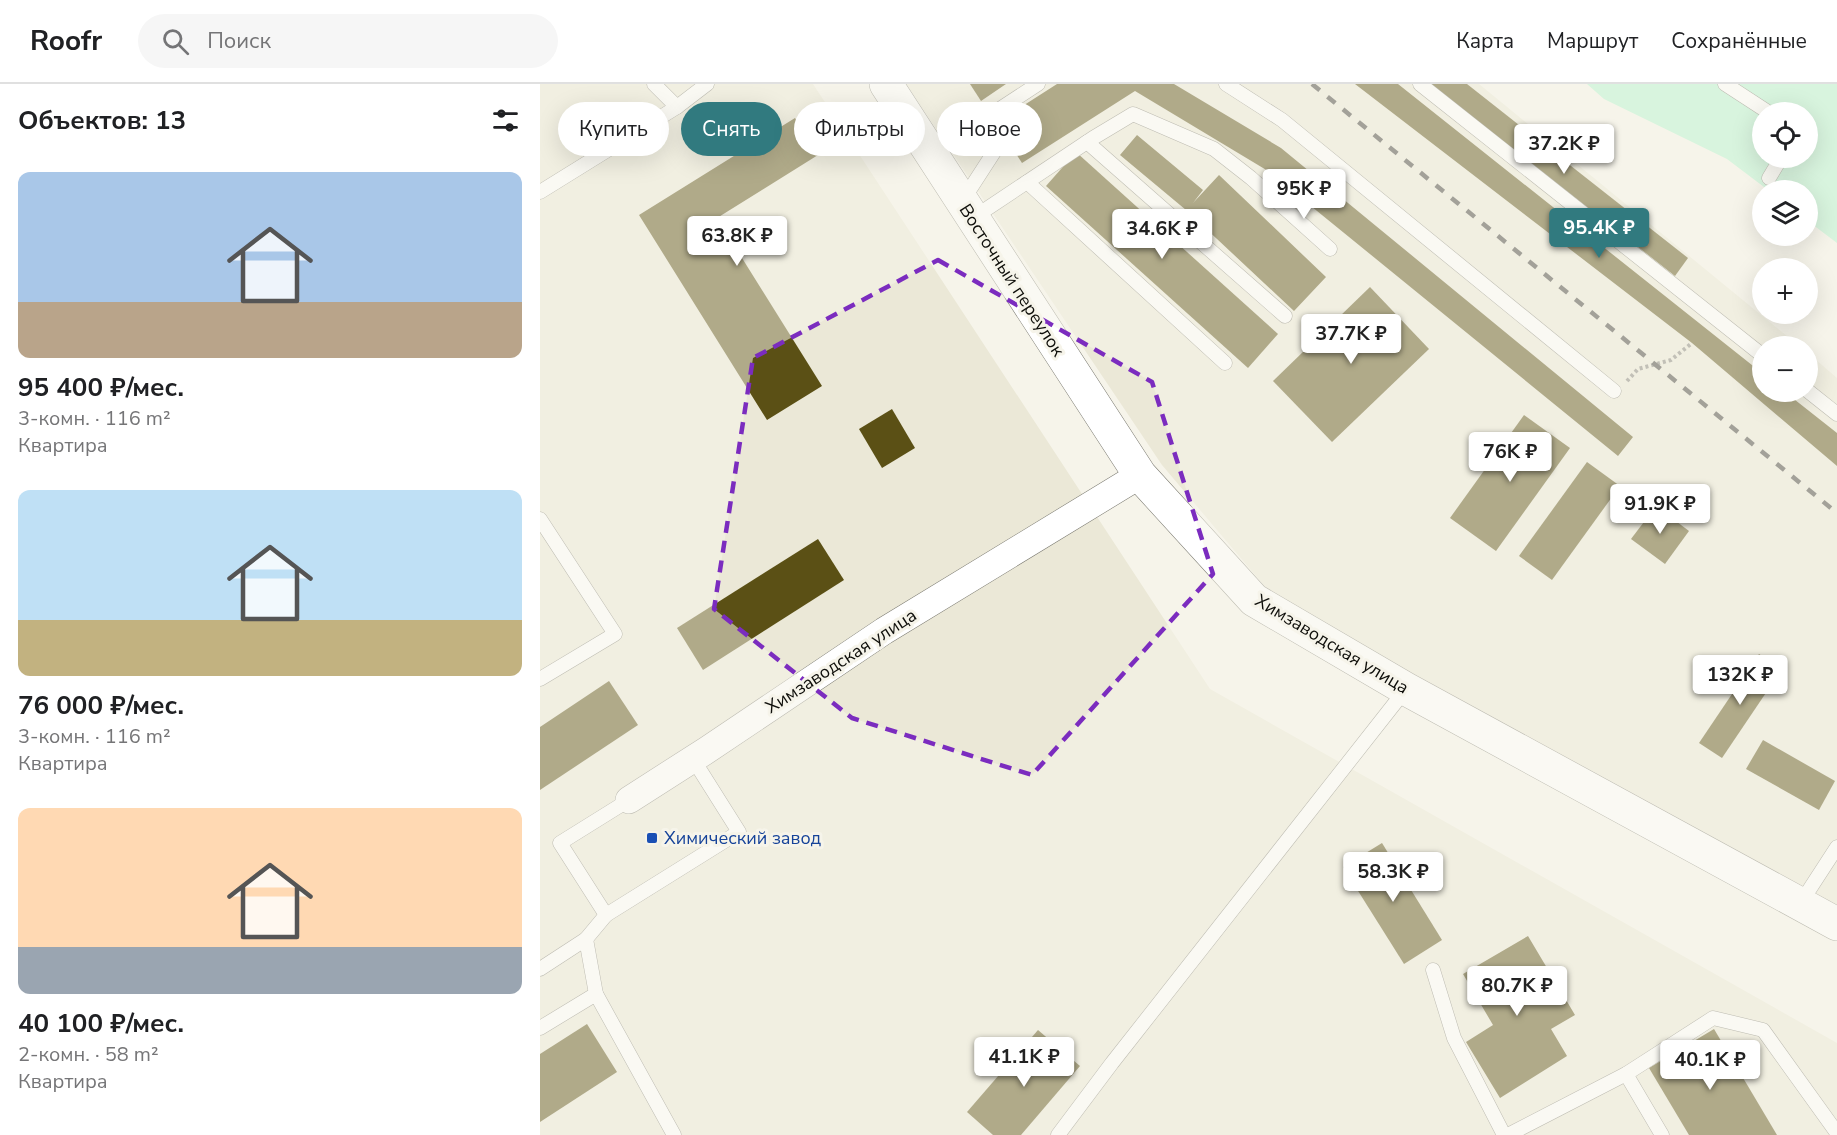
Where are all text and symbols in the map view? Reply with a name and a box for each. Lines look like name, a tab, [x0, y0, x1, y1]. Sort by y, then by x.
search box	[138, 14, 558, 68]
text: Roofr	[30, 22, 102, 60]
icon: search	[159, 25, 192, 58]
text: Поиск	[207, 26, 271, 56]
text: Карта	[1456, 27, 1514, 55]
text: Маршрут	[1547, 27, 1638, 55]
text: Сохранённые	[1671, 27, 1807, 55]
chip: Купить	[558, 102, 669, 156]
chip: Снять	[681, 102, 782, 156]
chip: Фильтры	[794, 102, 925, 156]
chip: Новое	[937, 102, 1042, 156]
map controls	[1752, 102, 1818, 402]
button: locate	[1752, 102, 1818, 168]
text: Объектов: 13	[18, 103, 186, 138]
icon: filters	[489, 104, 522, 137]
pin: 37.2K ₽	[1509, 124, 1619, 175]
text: 37.2K ₽	[1528, 130, 1600, 157]
pin: 95K ₽	[1262, 169, 1346, 220]
text: 95K ₽	[1277, 175, 1331, 202]
button: layers	[1752, 180, 1818, 246]
street label: Восточный переулок	[954, 199, 1071, 361]
pin: 95.4K ₽	[1544, 208, 1654, 259]
pin: 34.6K ₽	[1107, 209, 1217, 260]
icon: home	[216, 211, 324, 319]
text: 95.4K ₽	[1563, 214, 1635, 241]
text: 34.6K ₽	[1126, 215, 1198, 242]
pin: 63.8K ₽	[682, 216, 792, 267]
text: 63.8K ₽	[701, 222, 773, 249]
button: +	[1752, 258, 1818, 324]
pin: 37.7K ₽	[1296, 314, 1406, 365]
text: 37.7K ₽	[1315, 320, 1387, 347]
button: −	[1752, 336, 1818, 402]
text: 95 400 ₽/мес.	[18, 370, 184, 405]
text: 3-комн. · 116 m²	[18, 405, 171, 432]
text: Квартира	[18, 432, 108, 459]
pin: 76K ₽	[1468, 432, 1552, 483]
text: 76K ₽	[1483, 438, 1537, 465]
pin: 91.9K ₽	[1605, 484, 1715, 535]
text: 91.9K ₽	[1624, 490, 1696, 517]
icon: home	[216, 529, 324, 637]
street label: Химзаводская улица	[1251, 588, 1413, 700]
street label: Химзаводская улица	[761, 603, 921, 719]
pin: 132K ₽	[1691, 655, 1789, 706]
text: 132K ₽	[1707, 661, 1773, 688]
text: 76 000 ₽/мес.	[18, 688, 184, 723]
text: 3-комн. · 116 m²	[18, 723, 171, 750]
text: Квартира	[18, 750, 108, 777]
place label: Химический завод	[664, 826, 822, 850]
marker: Химический завод	[645, 831, 659, 845]
icon: home	[216, 847, 324, 955]
pin: 58.3K ₽	[1338, 852, 1448, 903]
text: 58.3K ₽	[1357, 858, 1429, 885]
pin: 80.7K ₽	[1462, 966, 1572, 1017]
text: 80.7K ₽	[1481, 972, 1553, 999]
text: 40 100 ₽/мес.	[18, 1006, 184, 1041]
pin: 41.1K ₽	[969, 1037, 1079, 1088]
pin: 40.1K ₽	[1655, 1040, 1765, 1091]
text: 2-комн. · 58 m²	[18, 1041, 159, 1068]
text: 41.1K ₽	[988, 1043, 1060, 1070]
text: 40.1K ₽	[1674, 1046, 1746, 1073]
text: Квартира	[18, 1068, 108, 1095]

